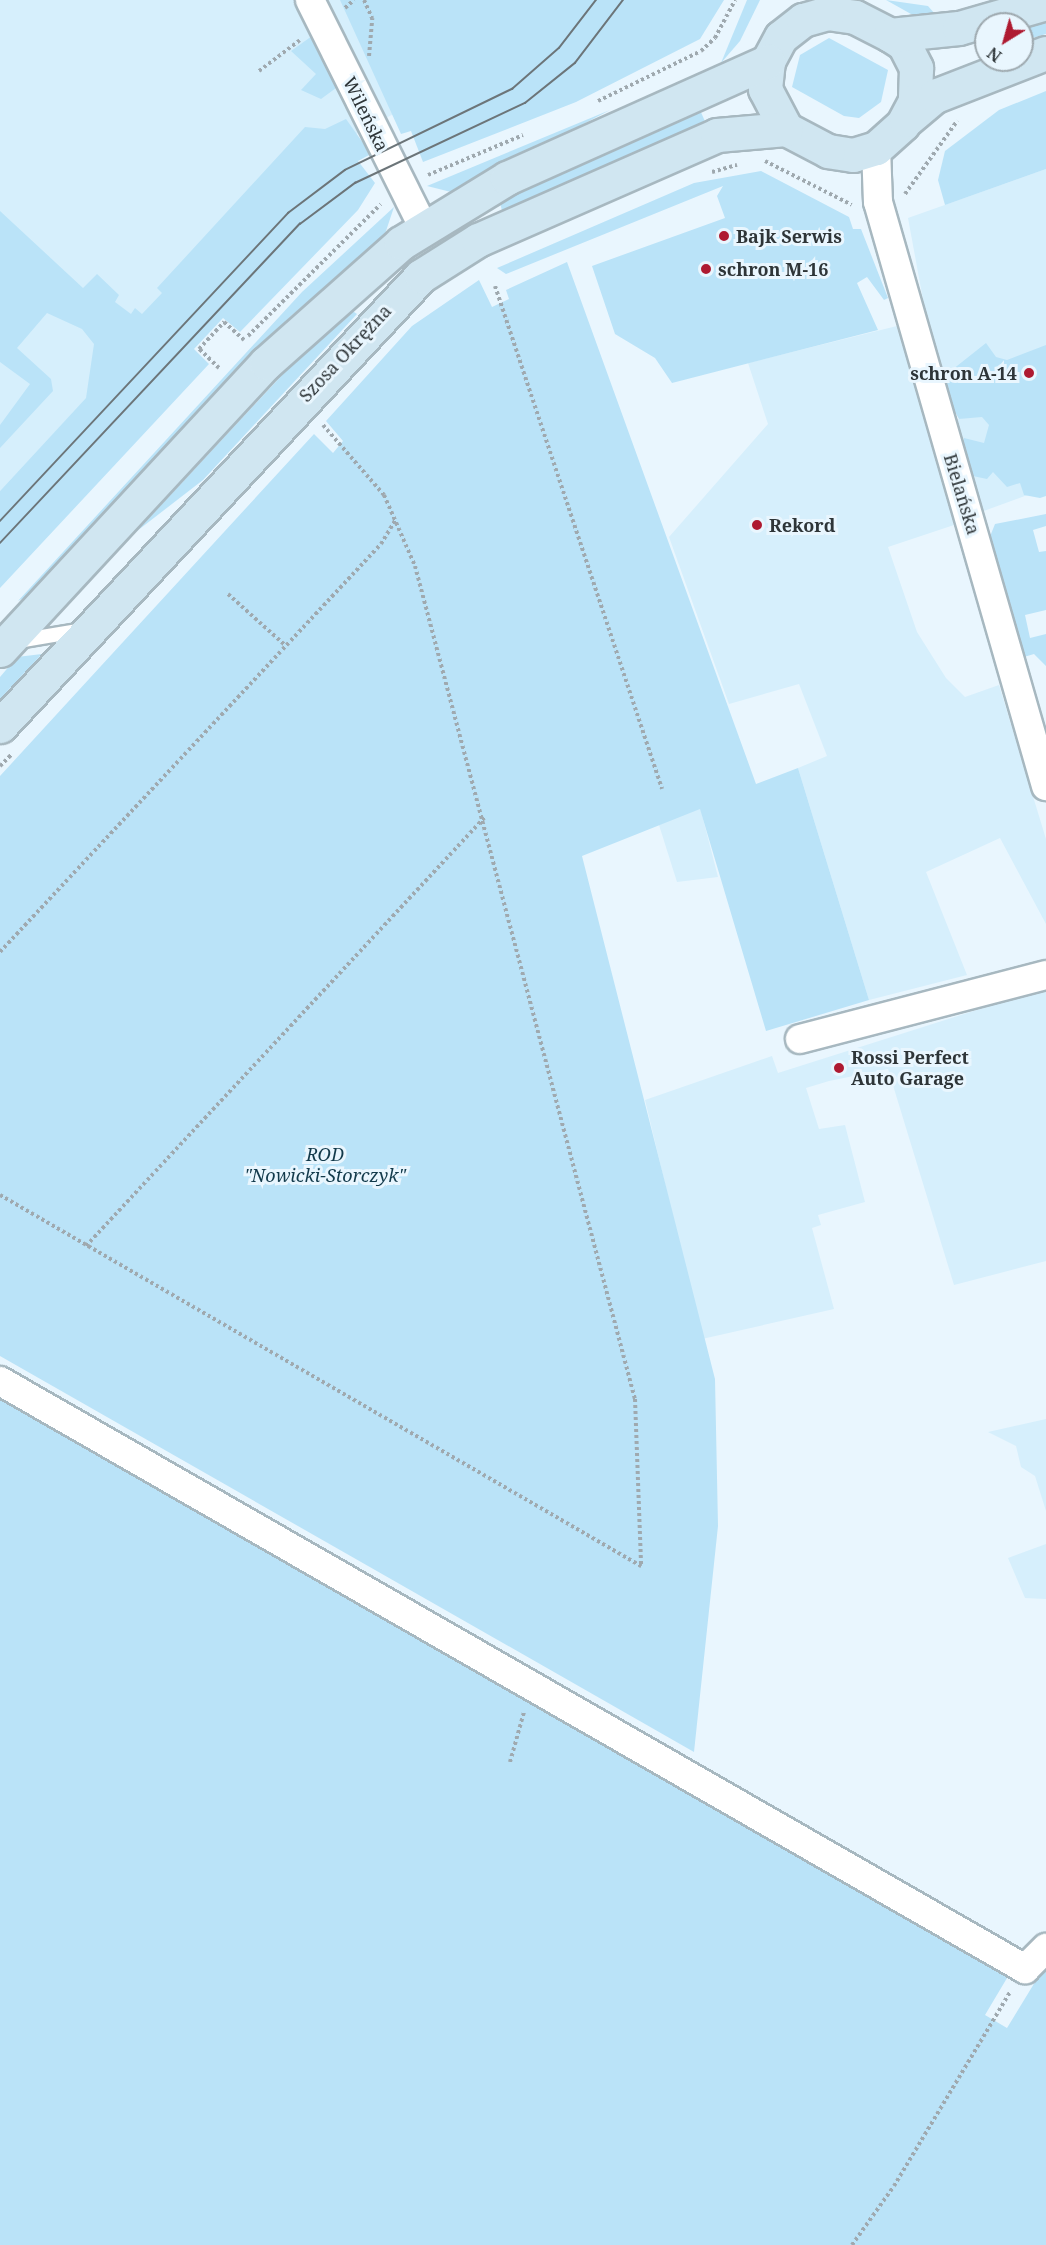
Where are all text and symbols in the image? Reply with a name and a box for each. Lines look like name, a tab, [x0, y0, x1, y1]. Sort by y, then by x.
north arrow	[974, 12, 1034, 72]
text: N	[983, 42, 1006, 67]
street label: Wileńska	[339, 73, 393, 155]
place label: Bajk Serwis	[736, 225, 842, 247]
marker: Bajk Serwis	[717, 229, 731, 243]
place label: schron M-16	[718, 258, 828, 280]
marker: schron M-16	[699, 262, 713, 276]
street label: Szosa Okrężna	[294, 300, 396, 406]
place label: schron A-14	[910, 362, 1017, 384]
marker: schron A-14	[1022, 366, 1036, 380]
street label: Bielańska	[939, 451, 985, 537]
place label: Rekord	[769, 514, 835, 536]
marker: Rekord	[750, 518, 764, 532]
place label: Rossi Perfect Auto Garage	[851, 1047, 969, 1090]
marker: Rossi Perfect Auto Garage	[832, 1061, 846, 1075]
park label: ROD "Nowicki-Storczyk"	[244, 1144, 406, 1186]

